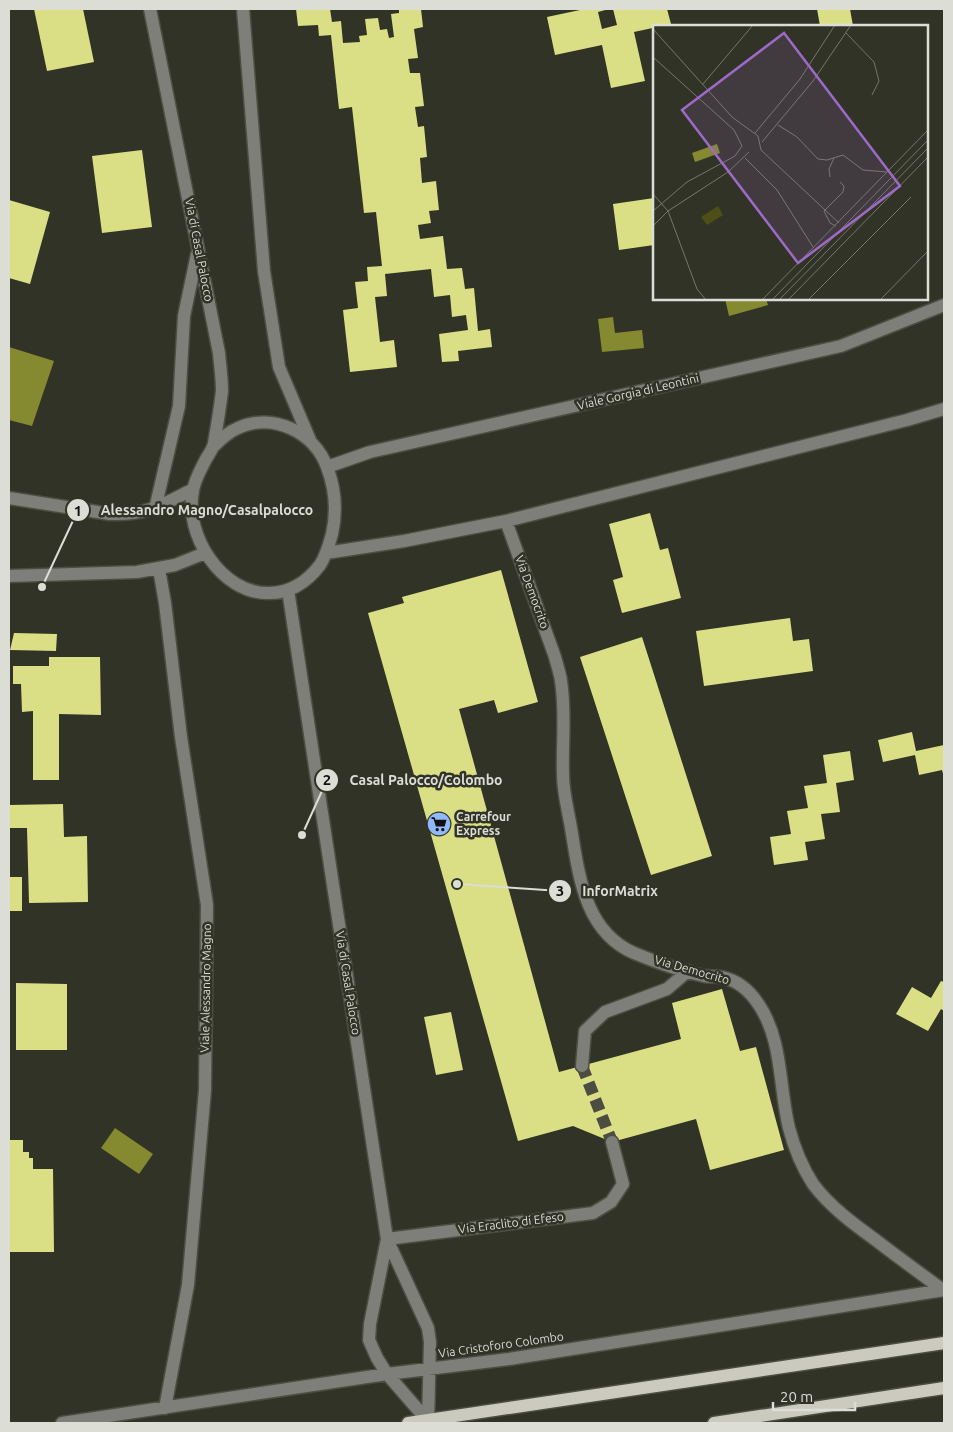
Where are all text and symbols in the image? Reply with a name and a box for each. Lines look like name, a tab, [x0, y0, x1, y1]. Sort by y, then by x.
inset map	[653, 25, 928, 300]
street label: Via di Casal Palocco	[183, 197, 216, 303]
street label: Viale Gorgia di Leontini	[576, 371, 700, 412]
callout: Alessandro Magno/Casalpalocco	[66, 496, 323, 525]
text: 1	[74, 502, 82, 519]
text: Alessandro Magno/Casalpalocco	[101, 502, 313, 518]
street label: Via Democrito	[513, 553, 552, 630]
callout: Casal Palocco/Colombo	[315, 766, 512, 795]
text: 2	[323, 771, 331, 788]
text: Casal Palocco/Colombo	[350, 772, 502, 788]
place label: Carrefour Express	[456, 810, 511, 837]
supermarket icon: Carrefour Express	[426, 811, 452, 837]
callout: InforMatrix	[547, 876, 668, 905]
text: 3	[556, 882, 564, 899]
text: InforMatrix	[582, 883, 658, 899]
street label: Viale Alessandro Magno	[198, 923, 213, 1053]
street label: Via di Casal Palocco	[334, 930, 363, 1036]
street label: Via Democrito	[653, 953, 731, 986]
street label: Via Eraclito di Efeso	[457, 1210, 564, 1235]
street label: Via Cristoforo Colombo	[437, 1329, 564, 1360]
scale bar	[773, 1380, 856, 1412]
text: 20 m	[780, 1388, 813, 1405]

